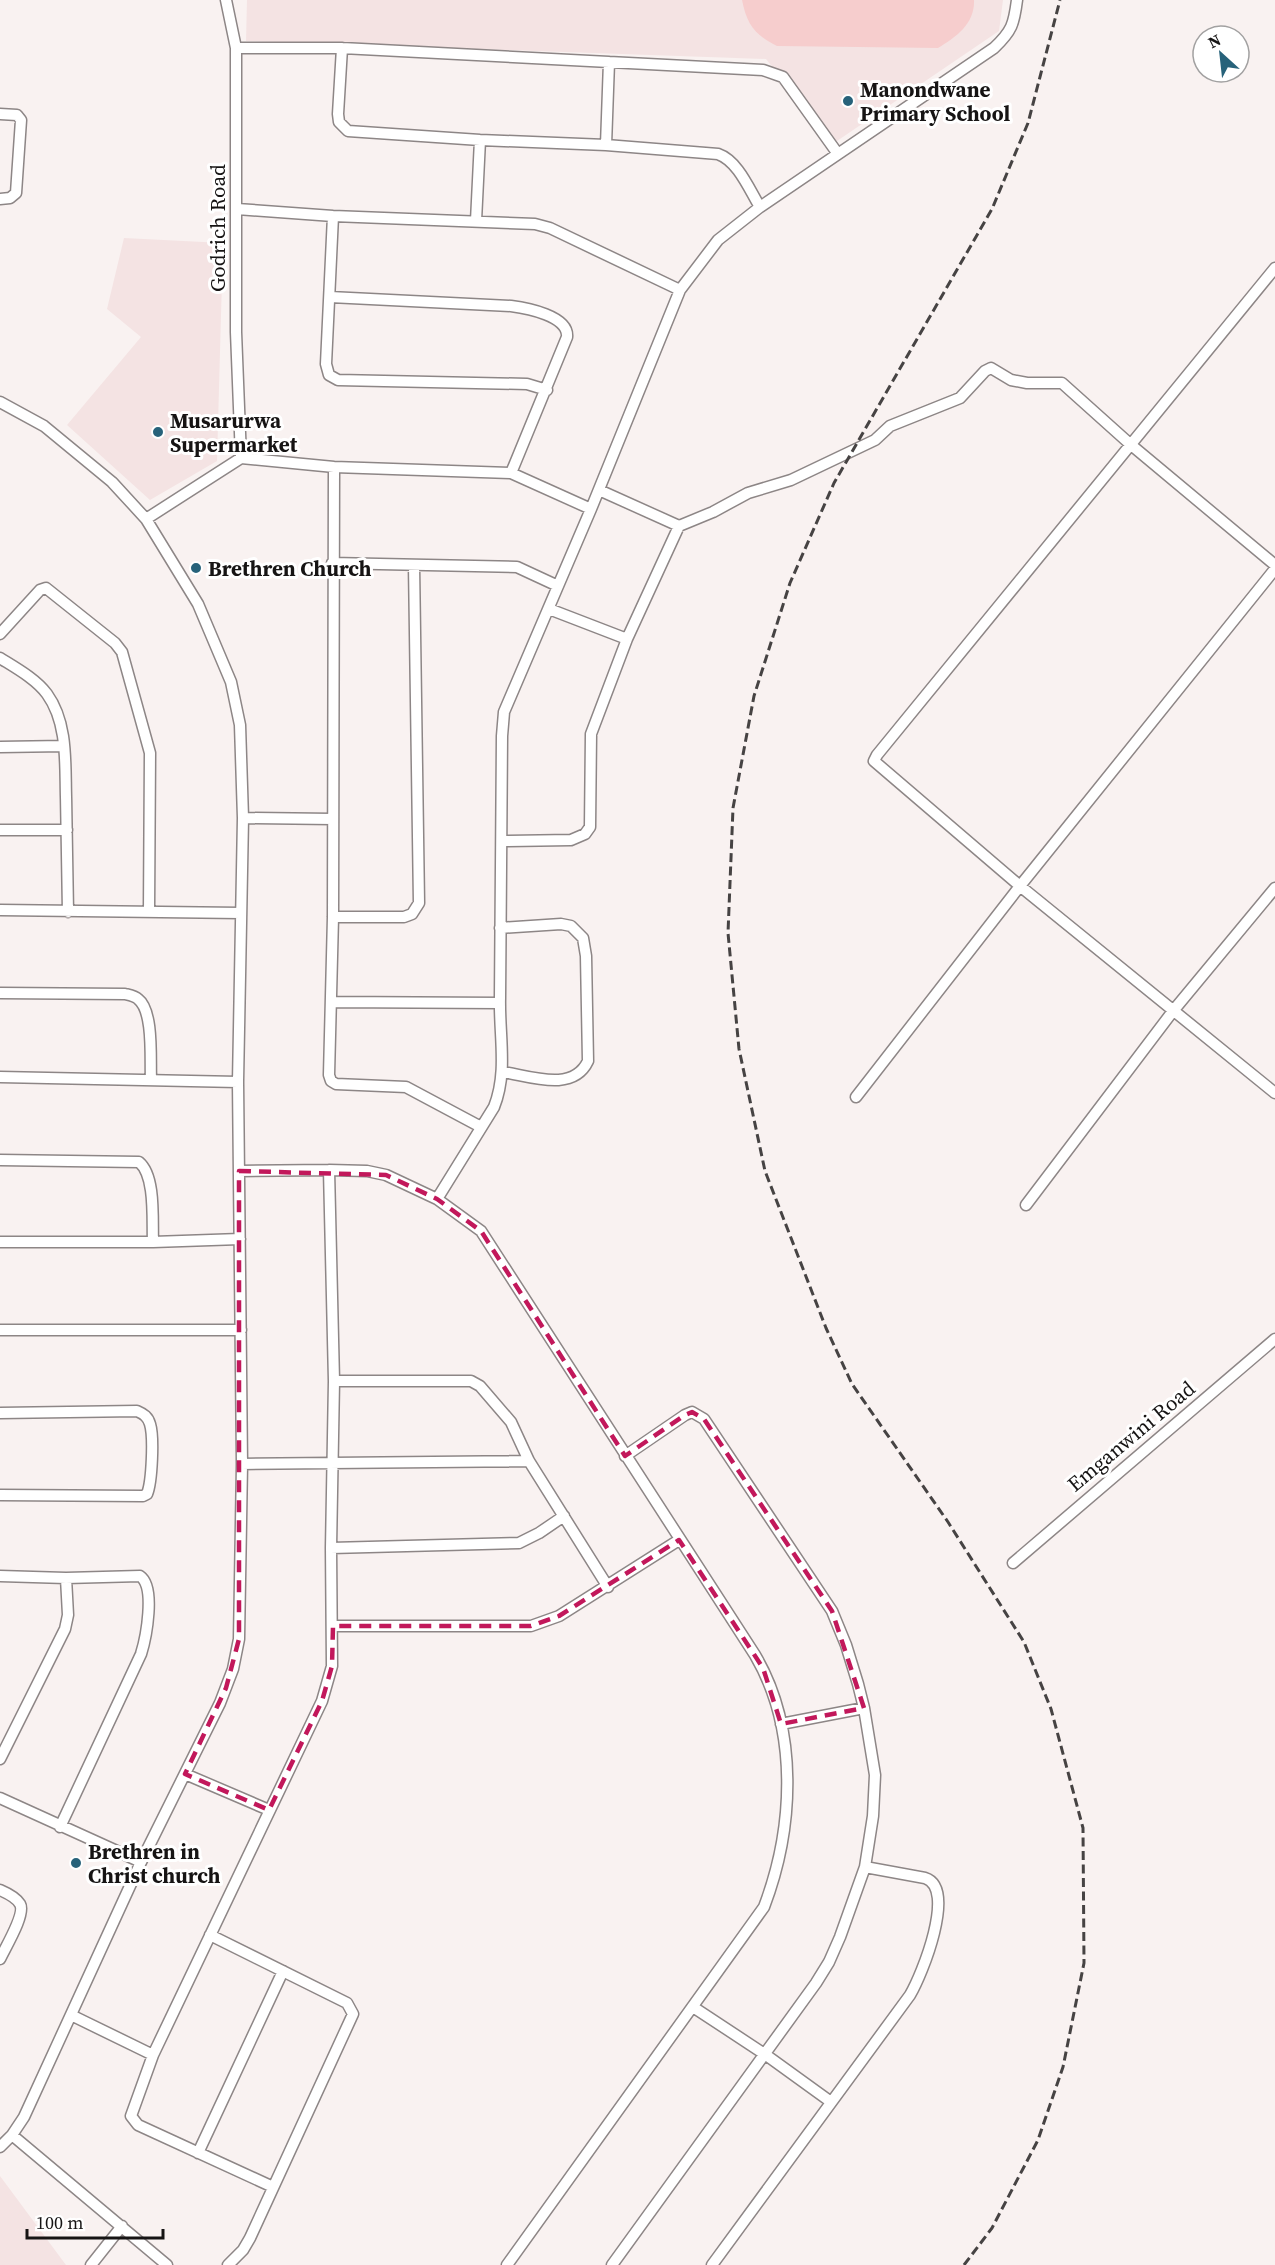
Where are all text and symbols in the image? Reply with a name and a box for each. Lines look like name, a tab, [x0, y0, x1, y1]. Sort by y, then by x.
north arrow	[1191, 24, 1251, 84]
text: N	[1204, 28, 1225, 53]
place label: Manondwane Primary School	[860, 75, 1010, 128]
marker: Manondwane Primary School	[841, 94, 855, 108]
street label: Godrich Road	[203, 164, 232, 292]
place label: Musarurwa Supermarket	[170, 406, 298, 459]
marker: Musarurwa Supermarket	[151, 425, 165, 439]
place label: Brethren Church	[208, 554, 372, 583]
marker: Brethren Church	[189, 561, 203, 575]
street label: Emganwini Road	[1061, 1374, 1201, 1498]
place label: Brethren in Christ church	[88, 1837, 221, 1890]
marker: Brethren in Christ church	[69, 1856, 83, 1870]
scale bar	[27, 2202, 164, 2240]
text: 100 m	[36, 2210, 83, 2235]

